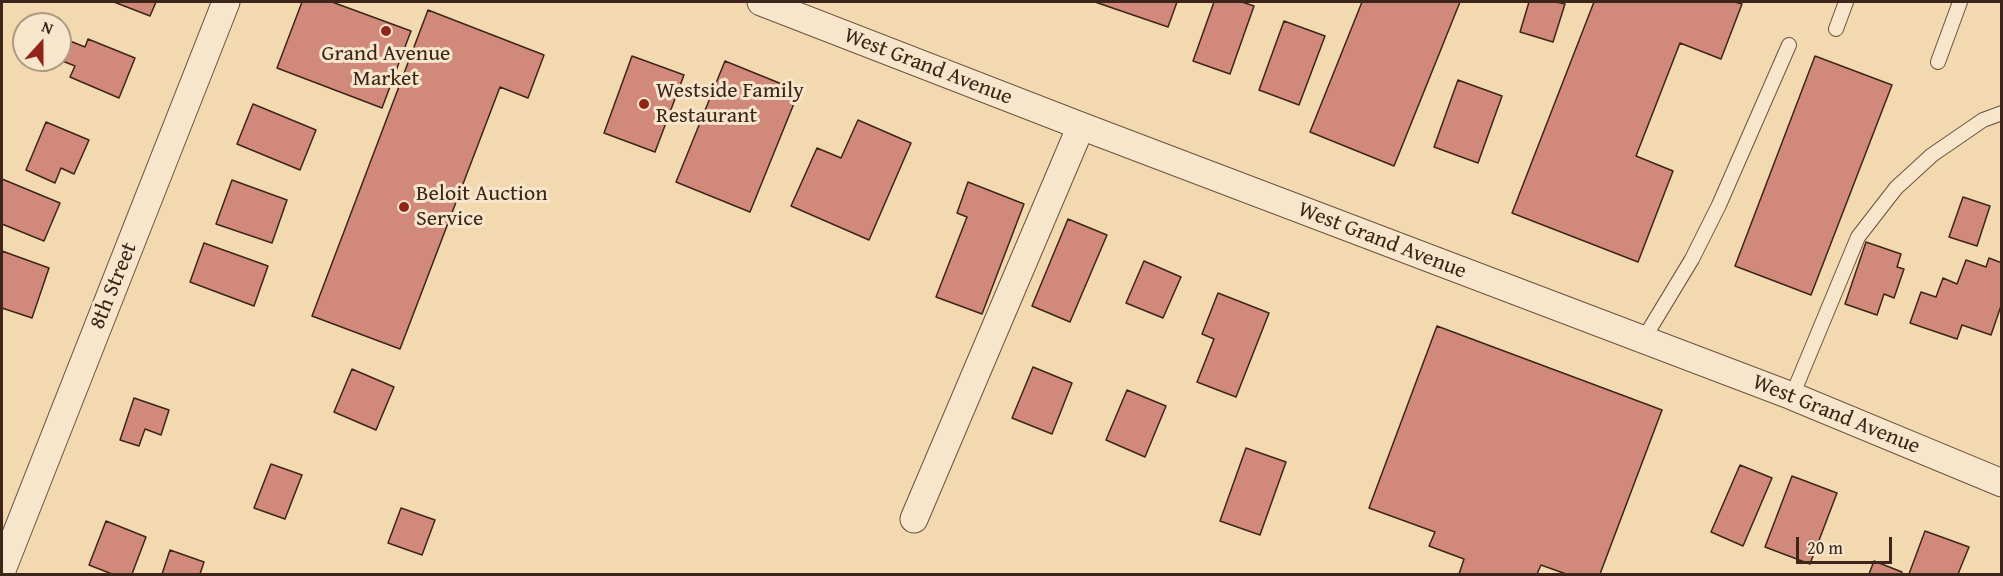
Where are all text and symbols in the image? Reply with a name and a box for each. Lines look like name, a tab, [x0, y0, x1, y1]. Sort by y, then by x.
north arrow	[12, 12, 72, 72]
text: N	[38, 14, 57, 40]
street label: West Grand Avenue	[840, 23, 1016, 111]
marker: Grand Avenue Market	[379, 24, 393, 38]
place label: Grand Avenue Market	[322, 41, 450, 92]
place label: Westside Family Restaurant	[656, 78, 804, 130]
marker: Westside Family Restaurant	[637, 97, 651, 111]
place label: Beloit Auction Service	[416, 181, 548, 232]
street label: West Grand Avenue	[1294, 197, 1470, 285]
marker: Beloit Auction Service	[397, 200, 411, 214]
street label: 8th Street	[85, 239, 143, 333]
street label: West Grand Avenue	[1748, 369, 1924, 461]
scale bar	[1799, 525, 1895, 563]
text: 20 m	[1807, 534, 1843, 561]

